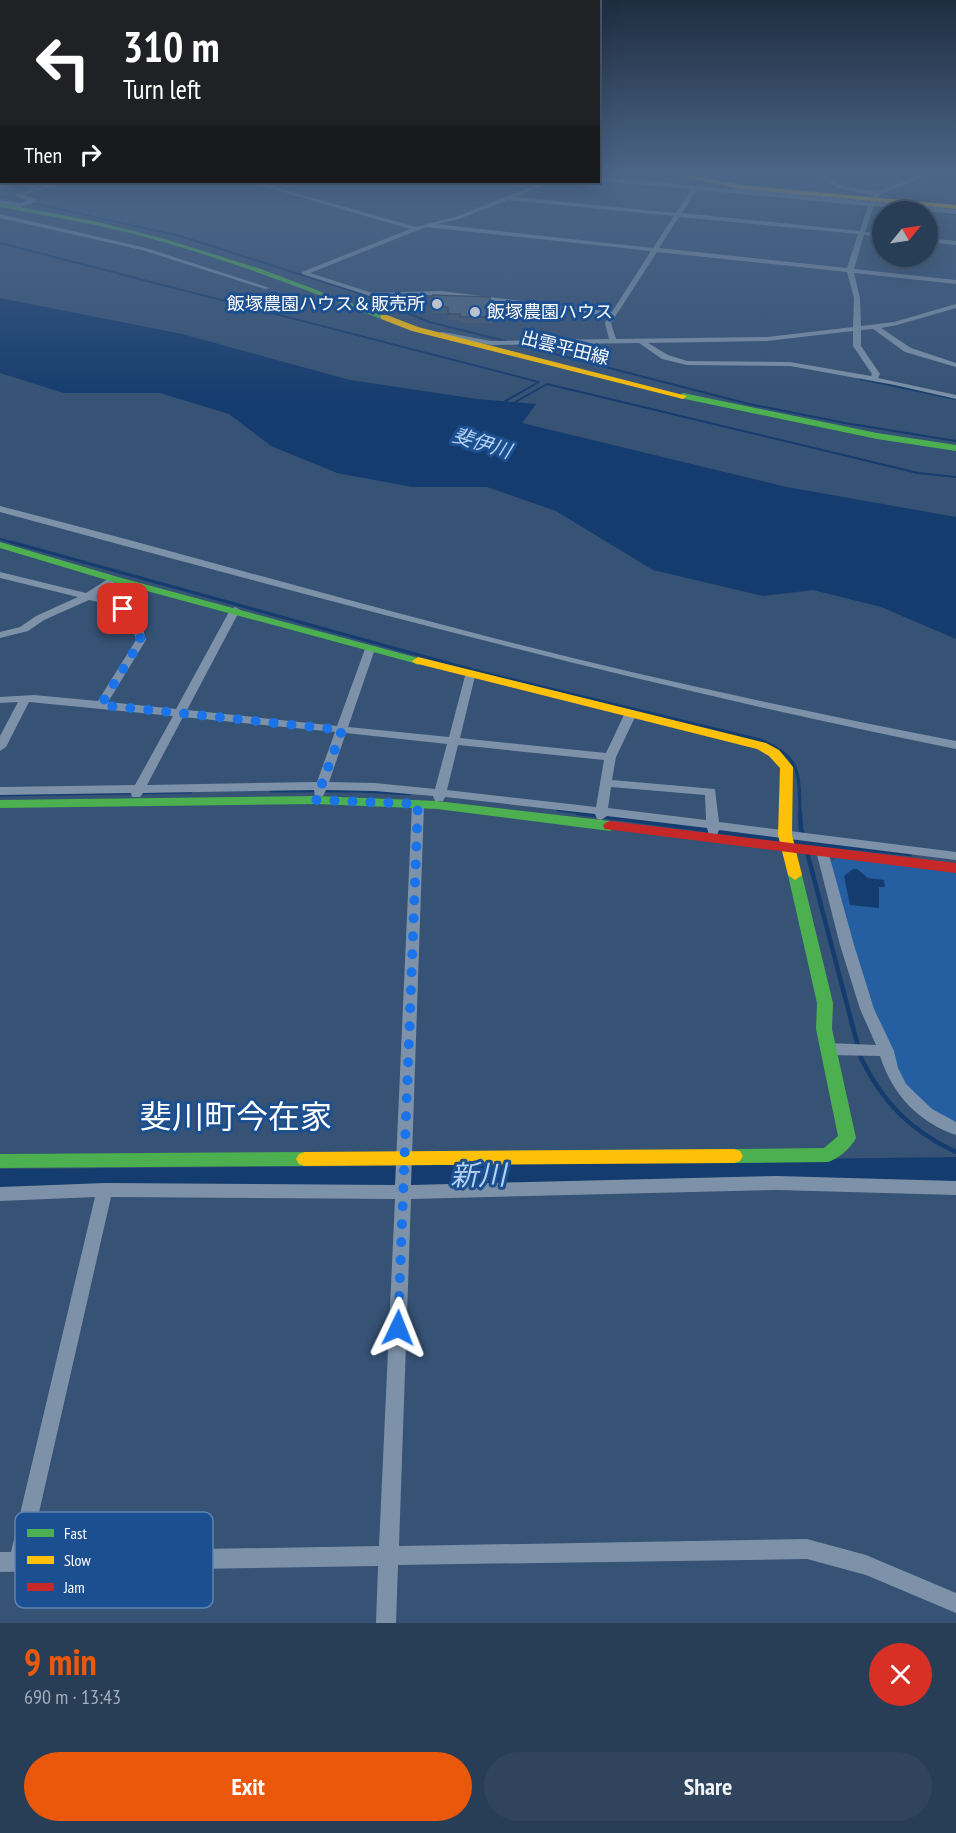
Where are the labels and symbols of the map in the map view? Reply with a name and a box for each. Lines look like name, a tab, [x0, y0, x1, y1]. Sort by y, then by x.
north arrow	[872, 201, 938, 267]
place label: 飯塚農園ハウス＆販売所	[227, 292, 425, 315]
marker: 飯塚農園ハウス＆販売所	[430, 297, 444, 311]
place label: 飯塚農園ハウス	[487, 300, 613, 323]
marker: 飯塚農園ハウス	[468, 305, 482, 319]
street label: 出雲平田線	[519, 325, 612, 370]
water label: 斐伊川	[450, 422, 516, 465]
pin	[97, 583, 148, 634]
district label: 斐川町今在家	[140, 1095, 332, 1137]
water label: 新川	[450, 1155, 509, 1193]
position arrow	[366, 1296, 430, 1360]
legend	[15, 1512, 213, 1608]
text: Fast	[64, 1523, 87, 1543]
text: Slow	[64, 1550, 91, 1570]
text: Jam	[63, 1577, 85, 1597]

